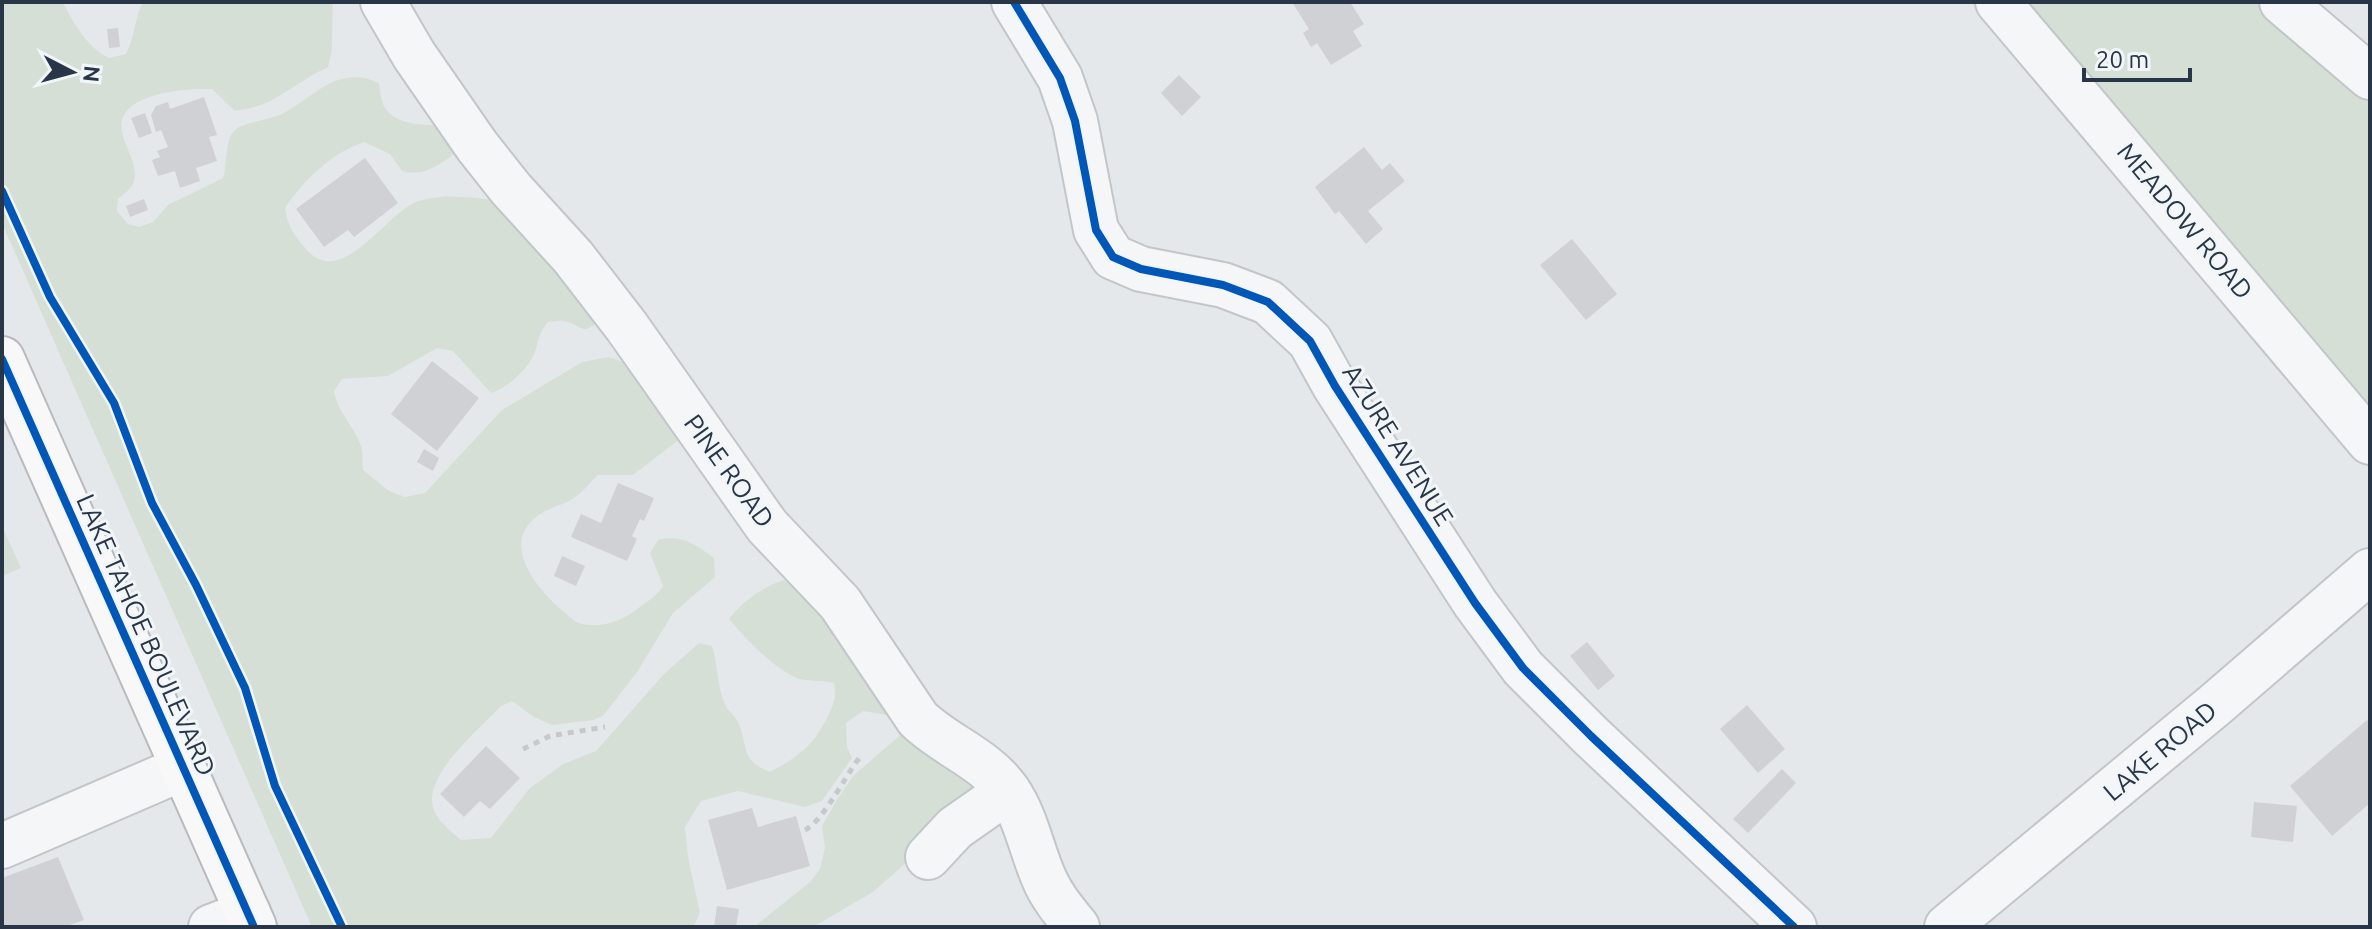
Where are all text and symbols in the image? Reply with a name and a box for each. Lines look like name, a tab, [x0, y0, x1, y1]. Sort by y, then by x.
north arrow	[32, 32, 112, 112]
scale bar	[2084, 32, 2190, 82]
text: 20 m	[2096, 46, 2149, 73]
text: N	[79, 65, 106, 84]
street label: MEADOW ROAD	[2112, 137, 2259, 304]
street label: AZURE AVENUE	[1337, 359, 1460, 530]
street label: PINE ROAD	[679, 409, 780, 533]
street label: LAKE TAHOE BOULEVARD	[71, 490, 222, 780]
street label: LAKE ROAD	[2097, 695, 2222, 806]

